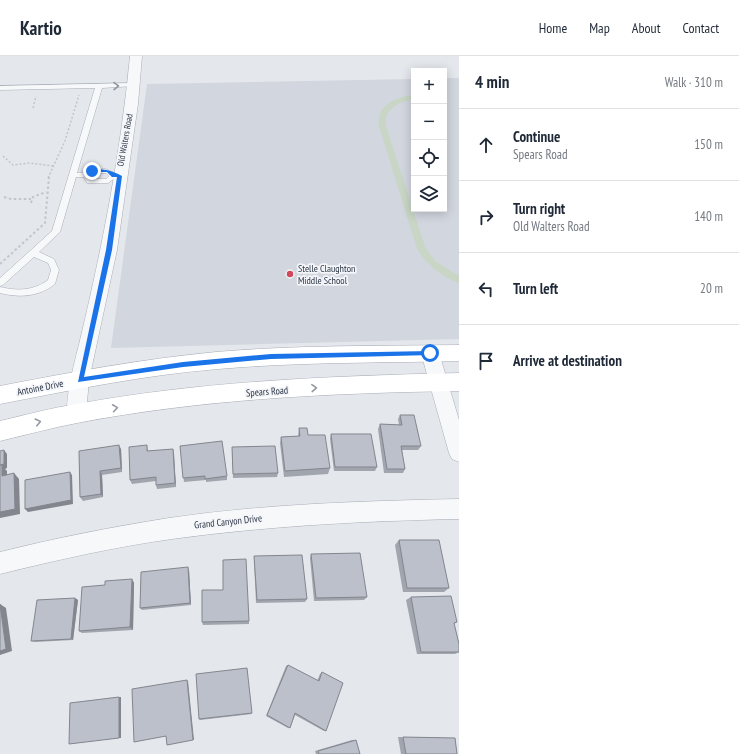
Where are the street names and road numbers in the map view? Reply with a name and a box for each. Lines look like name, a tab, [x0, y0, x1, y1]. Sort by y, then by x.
street label: Old Walters Road	[114, 113, 135, 167]
street label: Antoine Drive	[16, 377, 64, 398]
street label: Spears Road	[246, 384, 288, 399]
street label: Grand Canyon Drive	[194, 511, 263, 532]

